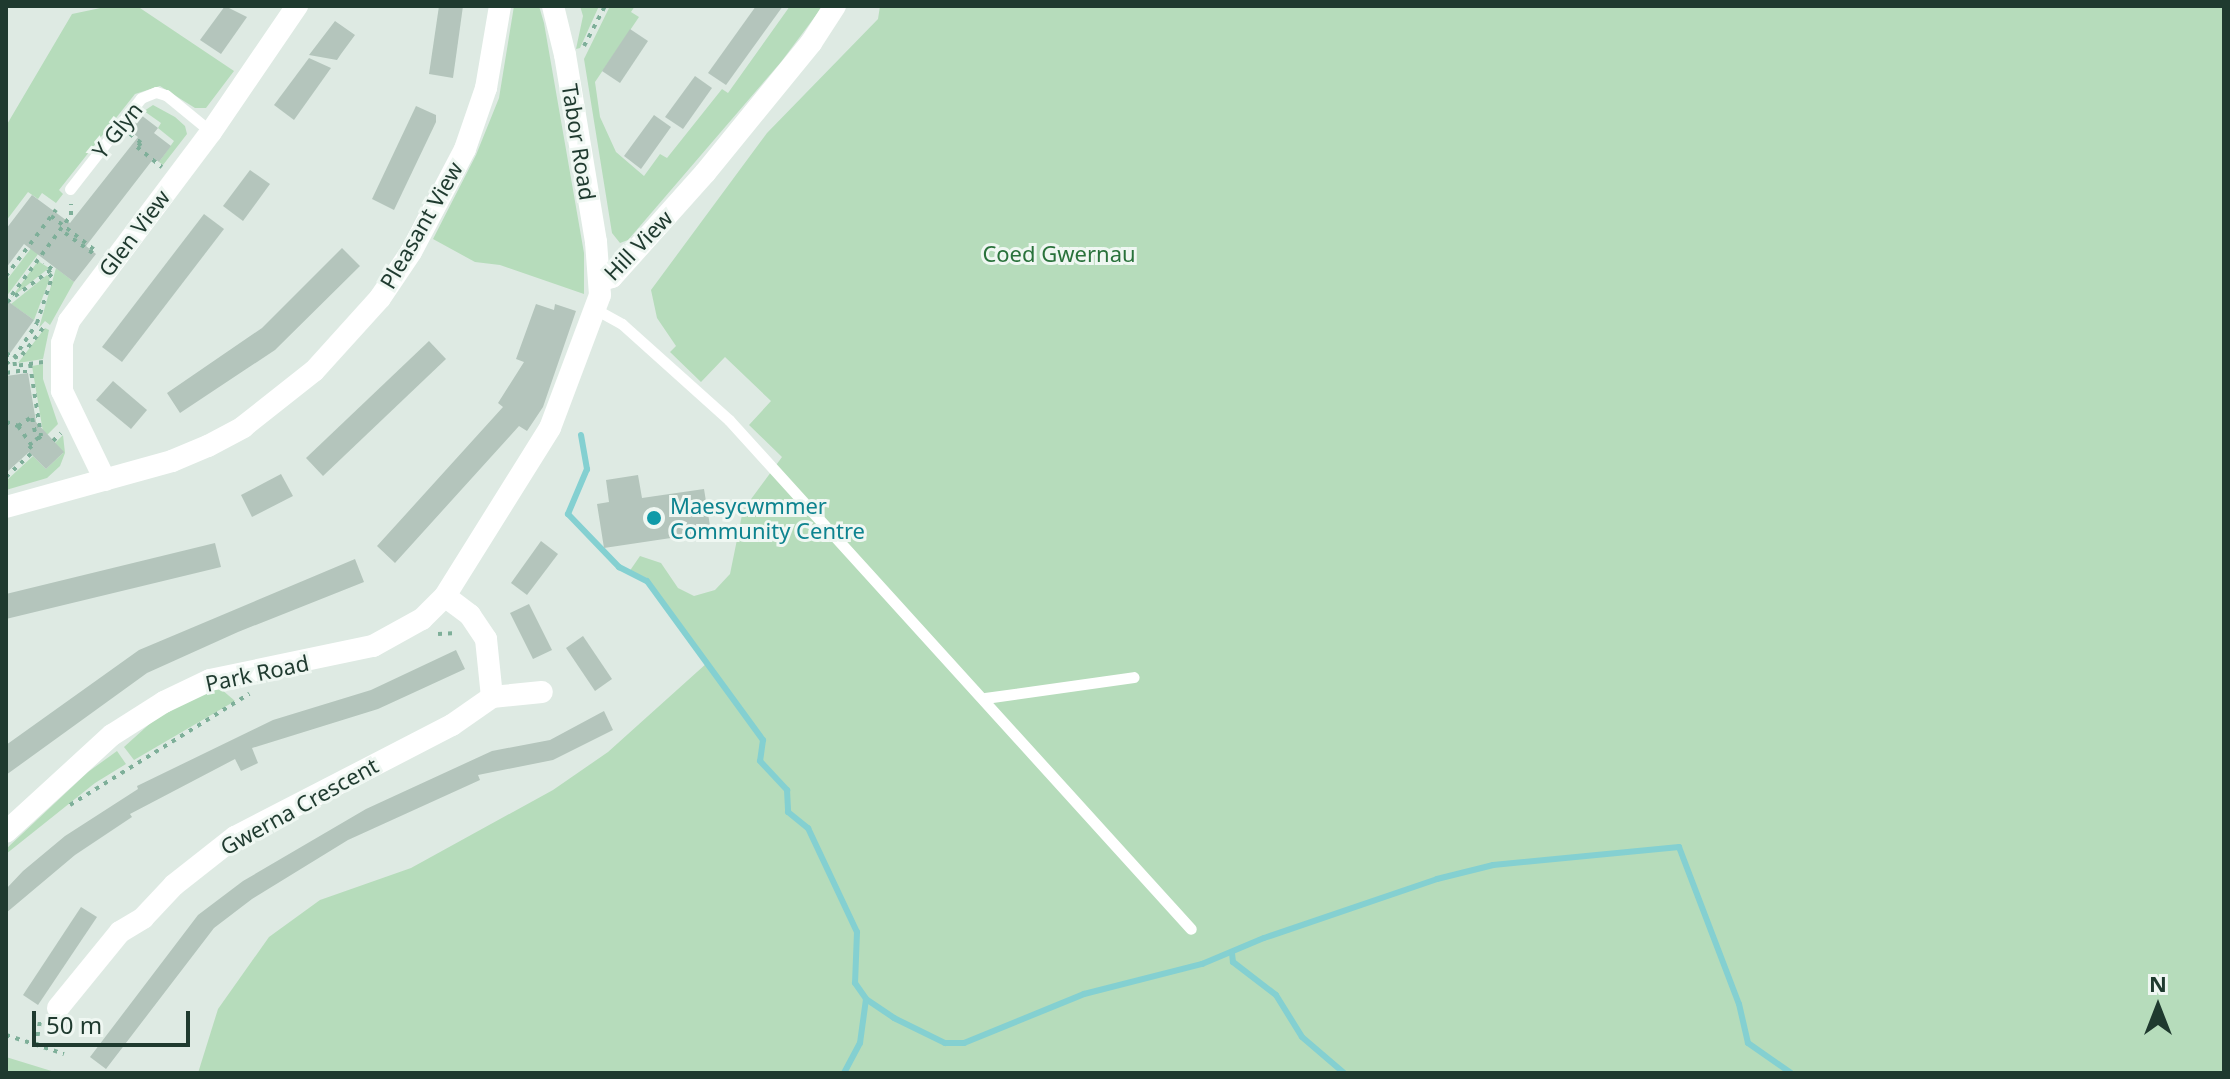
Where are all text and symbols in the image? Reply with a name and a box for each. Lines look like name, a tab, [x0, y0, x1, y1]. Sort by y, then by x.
street label: Tabor Road	[557, 82, 601, 202]
street label: Y Glyn	[86, 97, 148, 163]
street label: Pleasant View	[374, 157, 468, 293]
street label: Glen View	[93, 185, 175, 281]
street label: Hill View	[598, 204, 678, 286]
park label: Coed Gwernau	[982, 241, 1136, 267]
place label: Maesycwmmer Community Centre	[670, 492, 865, 544]
marker: Maesycwmmer Community Centre	[645, 509, 663, 527]
street label: Park Road	[203, 649, 311, 697]
street label: Gwerna Crescent	[215, 752, 383, 860]
north arrow	[2118, 967, 2198, 1047]
text: N	[2149, 968, 2167, 998]
scale bar	[36, 995, 194, 1045]
text: 50 m	[46, 1008, 102, 1041]

